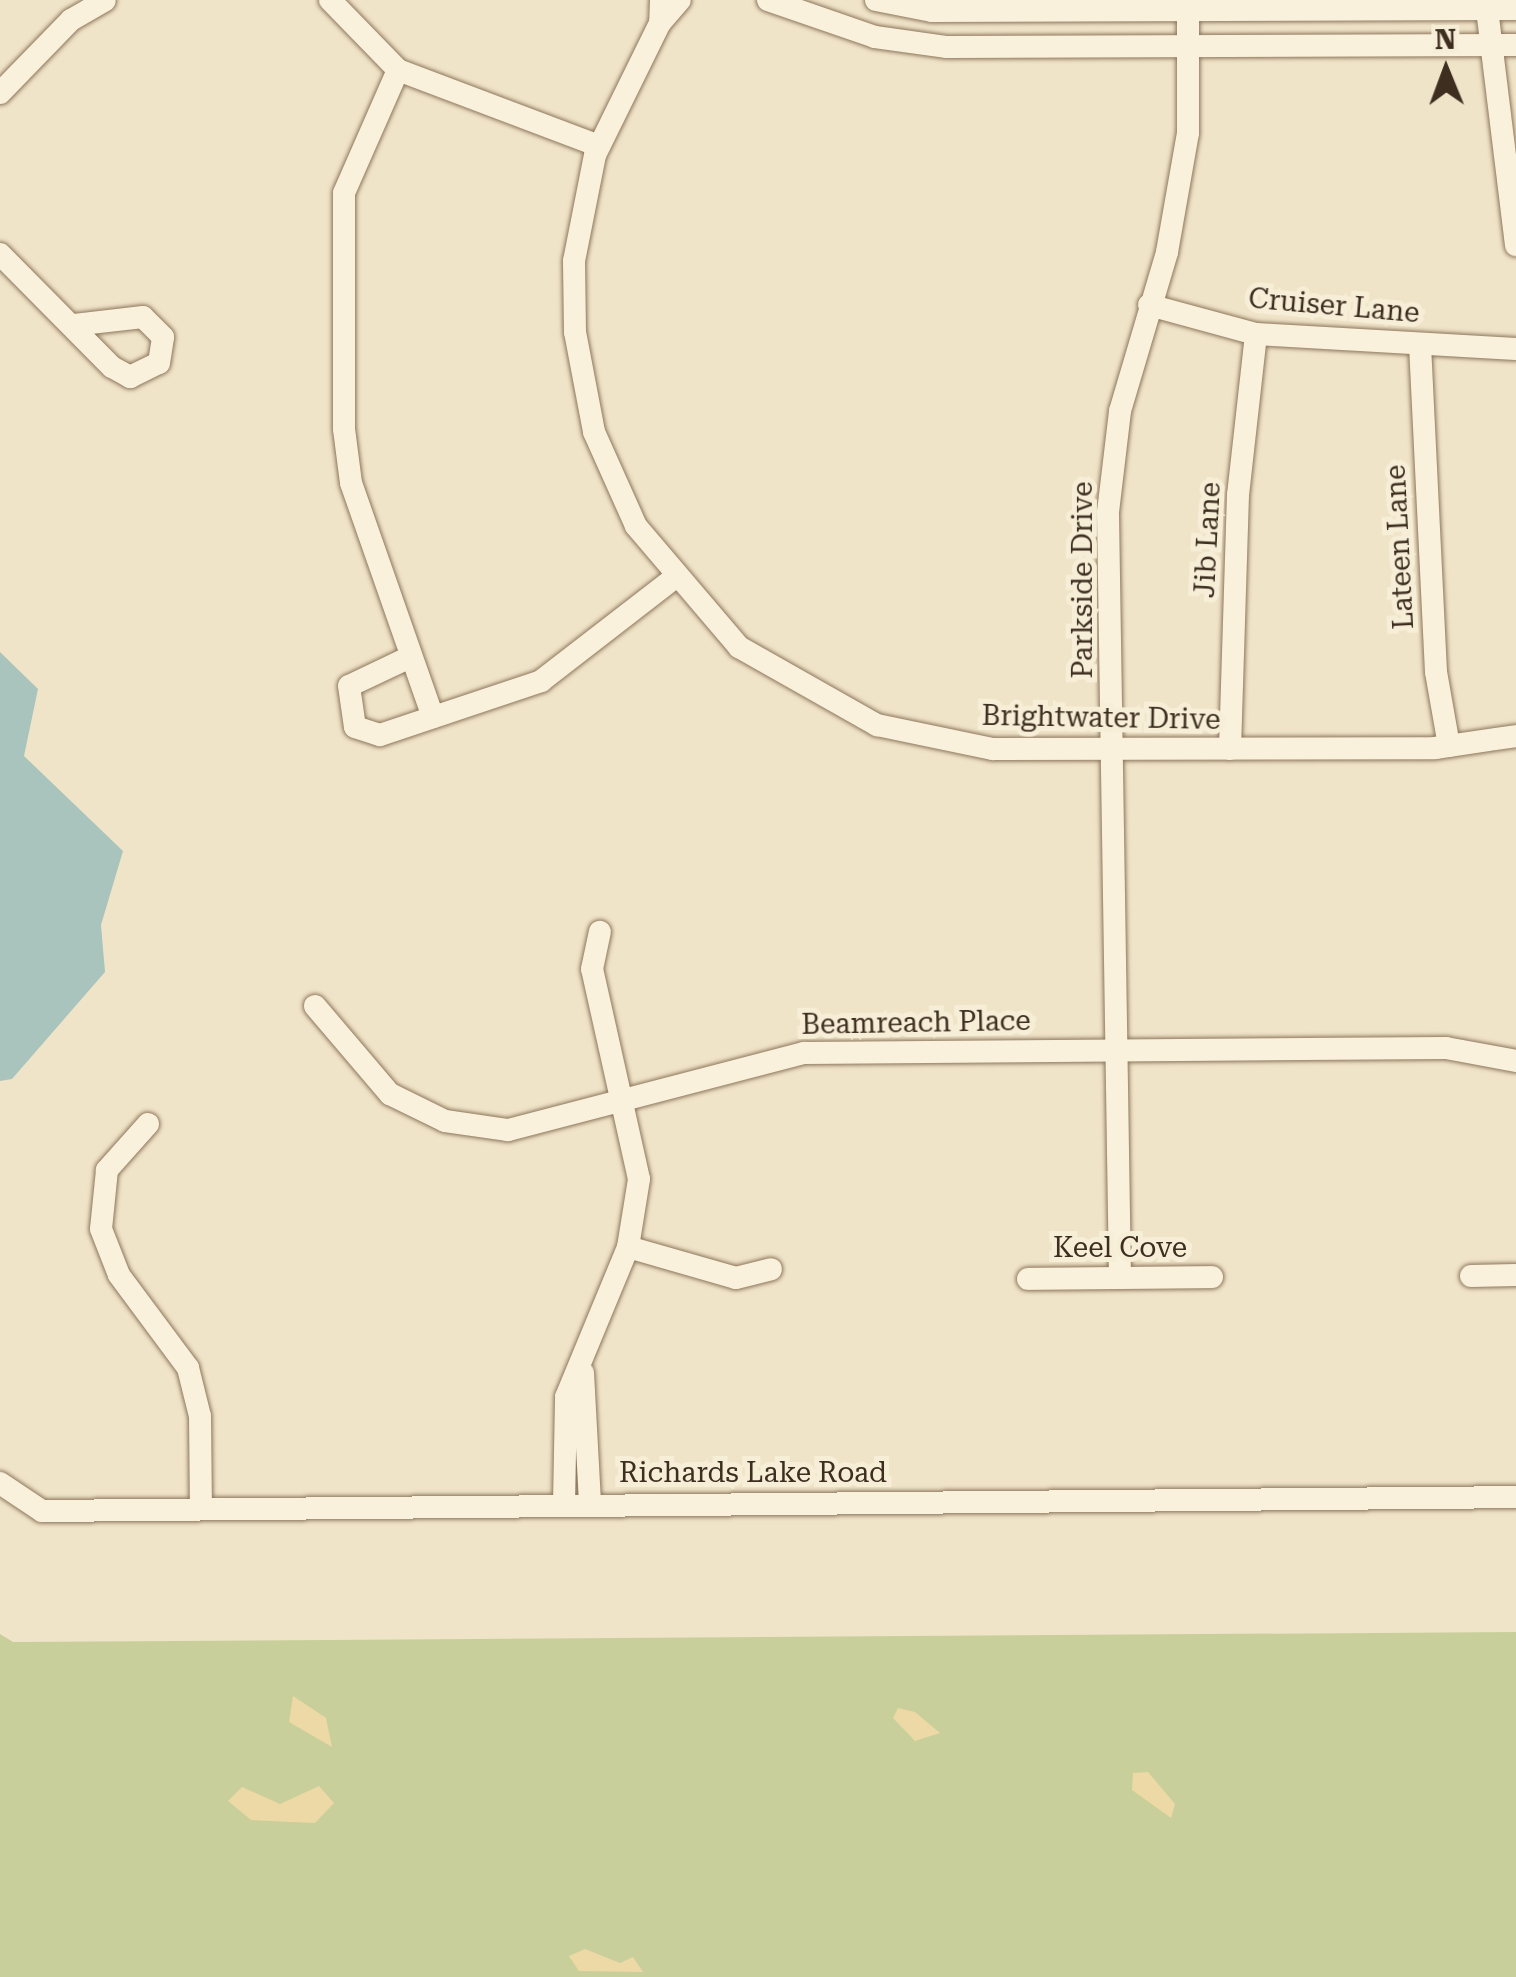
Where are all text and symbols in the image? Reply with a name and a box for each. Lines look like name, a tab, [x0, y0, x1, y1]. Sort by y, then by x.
north arrow	[1396, 20, 1496, 120]
text: N	[1434, 23, 1457, 56]
street label: Cruiser Lane	[1247, 282, 1421, 330]
street label: Lateen Lane	[1379, 464, 1421, 630]
street label: Parkside Drive	[1066, 481, 1100, 679]
street label: Jib Lane	[1188, 481, 1228, 599]
street label: Brightwater Drive	[981, 699, 1221, 737]
street label: Beamreach Place	[801, 1004, 1031, 1042]
street label: Keel Cove	[1053, 1231, 1187, 1265]
street label: Richards Lake Road	[619, 1456, 887, 1490]

